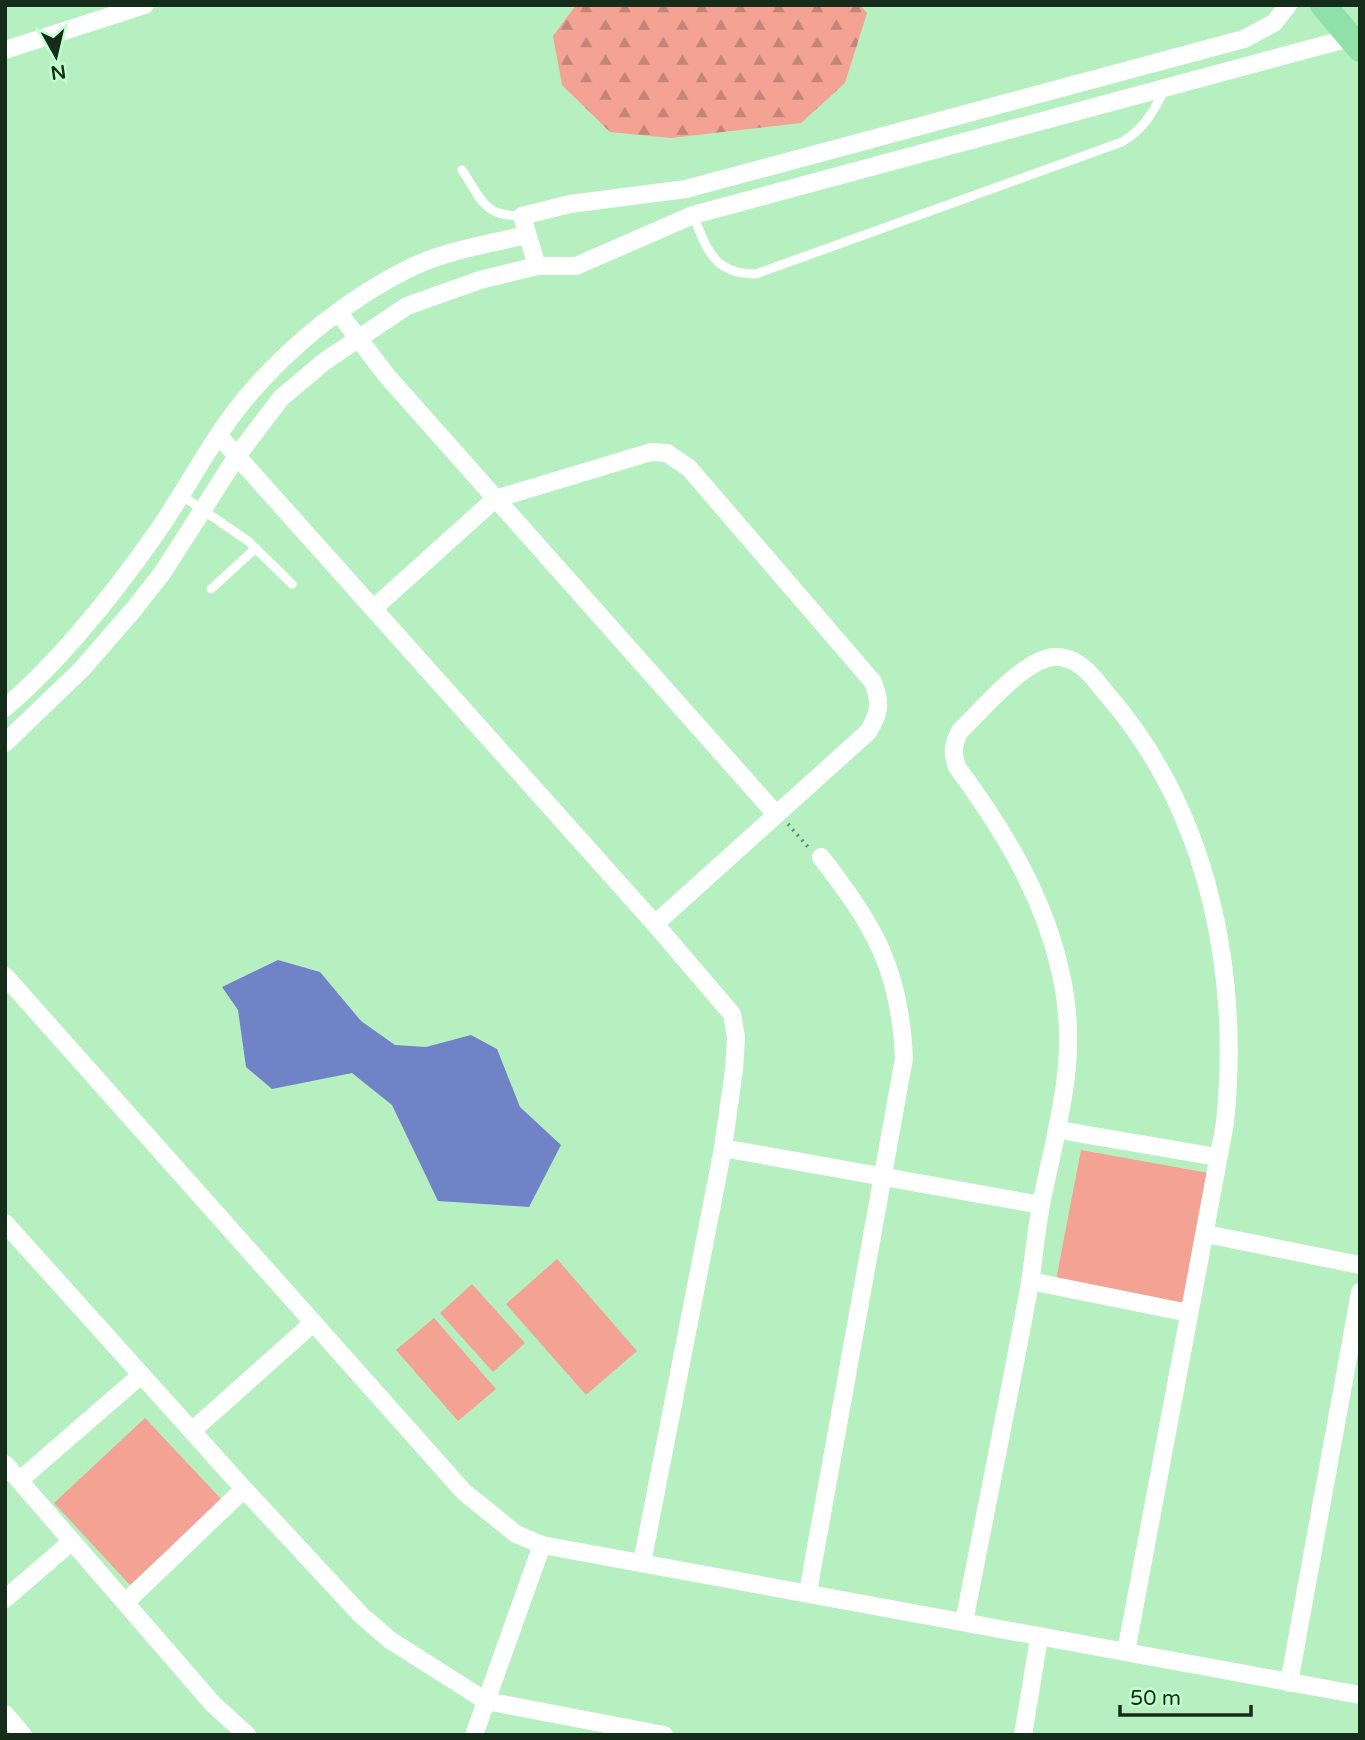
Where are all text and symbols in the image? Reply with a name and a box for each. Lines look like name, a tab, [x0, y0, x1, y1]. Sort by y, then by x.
north arrow	[21, 21, 91, 91]
text: N	[49, 60, 67, 84]
scale bar	[1120, 1674, 1251, 1718]
text: 50 m	[1130, 1686, 1181, 1711]

